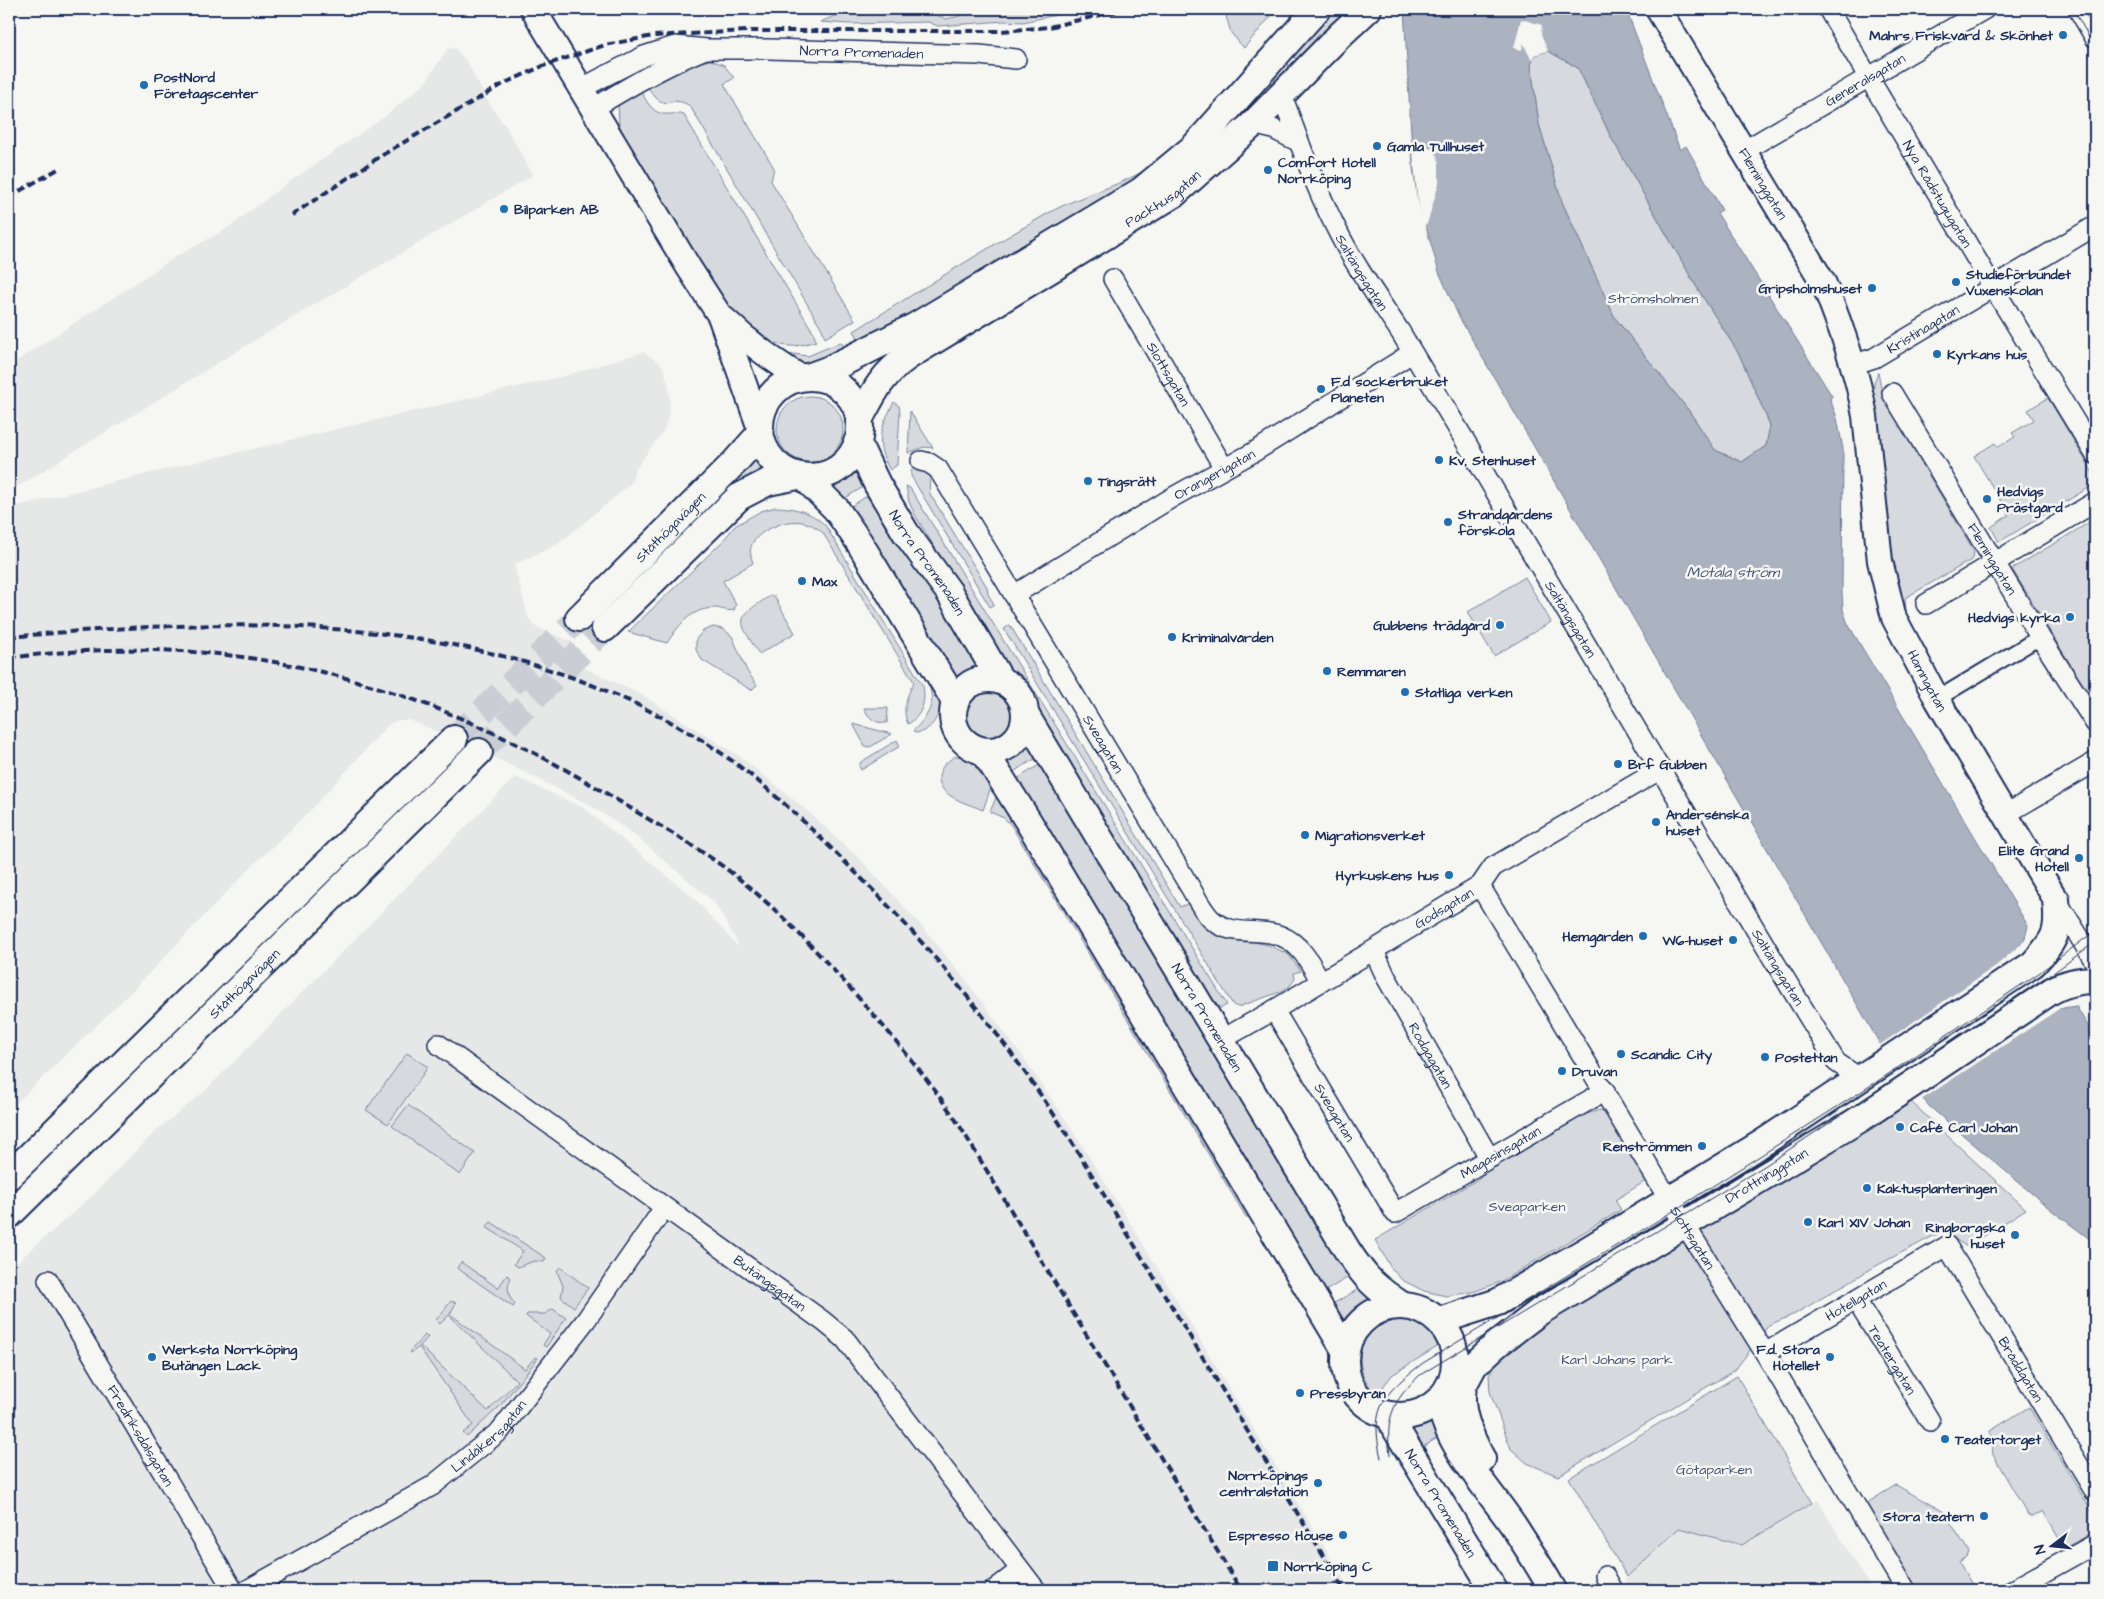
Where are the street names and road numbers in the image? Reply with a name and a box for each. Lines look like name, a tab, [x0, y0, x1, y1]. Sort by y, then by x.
street label: Norra Promenaden	[799, 41, 924, 64]
street label: Generalsgatan	[1821, 49, 1909, 112]
street label: Nya Rådstugugatan	[1897, 137, 1977, 252]
street label: Fleminggatan	[1733, 144, 1792, 224]
street label: Packhusgatan	[1121, 166, 1206, 233]
street label: Saltängsgatan	[1330, 231, 1392, 315]
street label: Kristinagatan	[1883, 300, 1963, 359]
street label: Slottsgatan	[1141, 338, 1195, 410]
street label: Orangerigatan	[1171, 444, 1259, 506]
street label: Ståthögavägen	[631, 488, 711, 567]
street label: Norra Promenaden	[884, 507, 970, 620]
street label: Fleminggatan	[1962, 520, 2021, 599]
street label: Saltängsgatan	[1539, 577, 1601, 662]
street label: Hamngatan	[1902, 646, 1951, 716]
street label: Sveagatan	[1077, 711, 1128, 777]
street label: Godsgatan	[1411, 883, 1478, 934]
street label: Saltängsgatan	[1746, 925, 1808, 1010]
street label: Ståthögavägen	[205, 944, 285, 1024]
street label: Norra Promenaden	[1166, 960, 1247, 1076]
street label: Rodgagatan	[1403, 1019, 1457, 1093]
street label: Sveagatan	[1309, 1080, 1359, 1146]
street label: Magasinsgatan	[1457, 1121, 1545, 1184]
street label: Drottninggatan	[1722, 1143, 1812, 1209]
street label: Slottsgatan	[1665, 1202, 1720, 1274]
street label: Butängsgatan	[729, 1251, 810, 1317]
street label: Hotellgatan	[1822, 1275, 1890, 1327]
street label: Teatergatan	[1863, 1322, 1921, 1399]
street label: Bråddgatan	[1993, 1333, 2048, 1406]
street label: Fredriksdalsgatan	[102, 1381, 178, 1491]
street label: Lindåkersgatan	[447, 1396, 532, 1478]
street label: Norra Promenaden	[1399, 1446, 1481, 1562]

